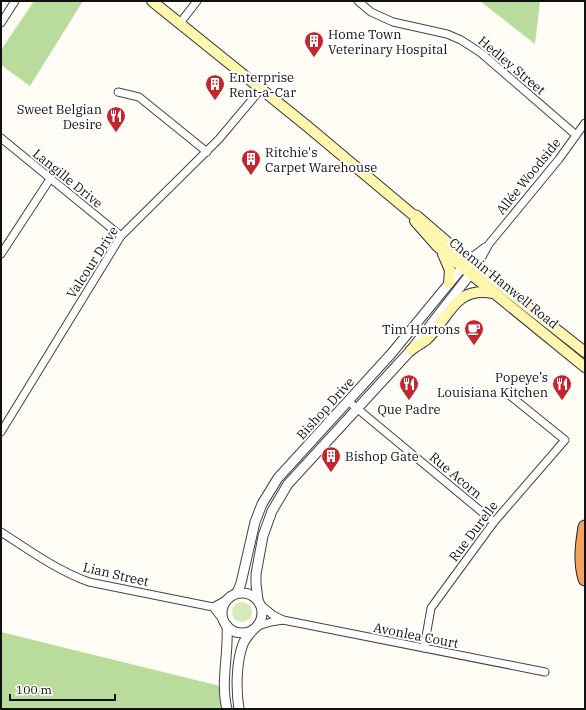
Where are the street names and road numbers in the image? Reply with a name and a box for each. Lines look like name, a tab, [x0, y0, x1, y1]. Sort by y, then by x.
street label: Hedley Street	[475, 32, 549, 99]
street label: Allée Woodside	[492, 135, 564, 218]
street label: Langille Drive	[29, 145, 106, 212]
street label: Valcour Drive	[63, 223, 122, 301]
street label: Chemin Hanwell Road	[446, 234, 562, 333]
street label: Bishop Drive	[293, 373, 358, 443]
street label: Rue Acorn	[426, 448, 485, 502]
street label: Rue Durelle	[445, 498, 502, 565]
street label: Lian Street	[81, 559, 151, 590]
street label: Avonlea Court	[372, 619, 460, 652]

